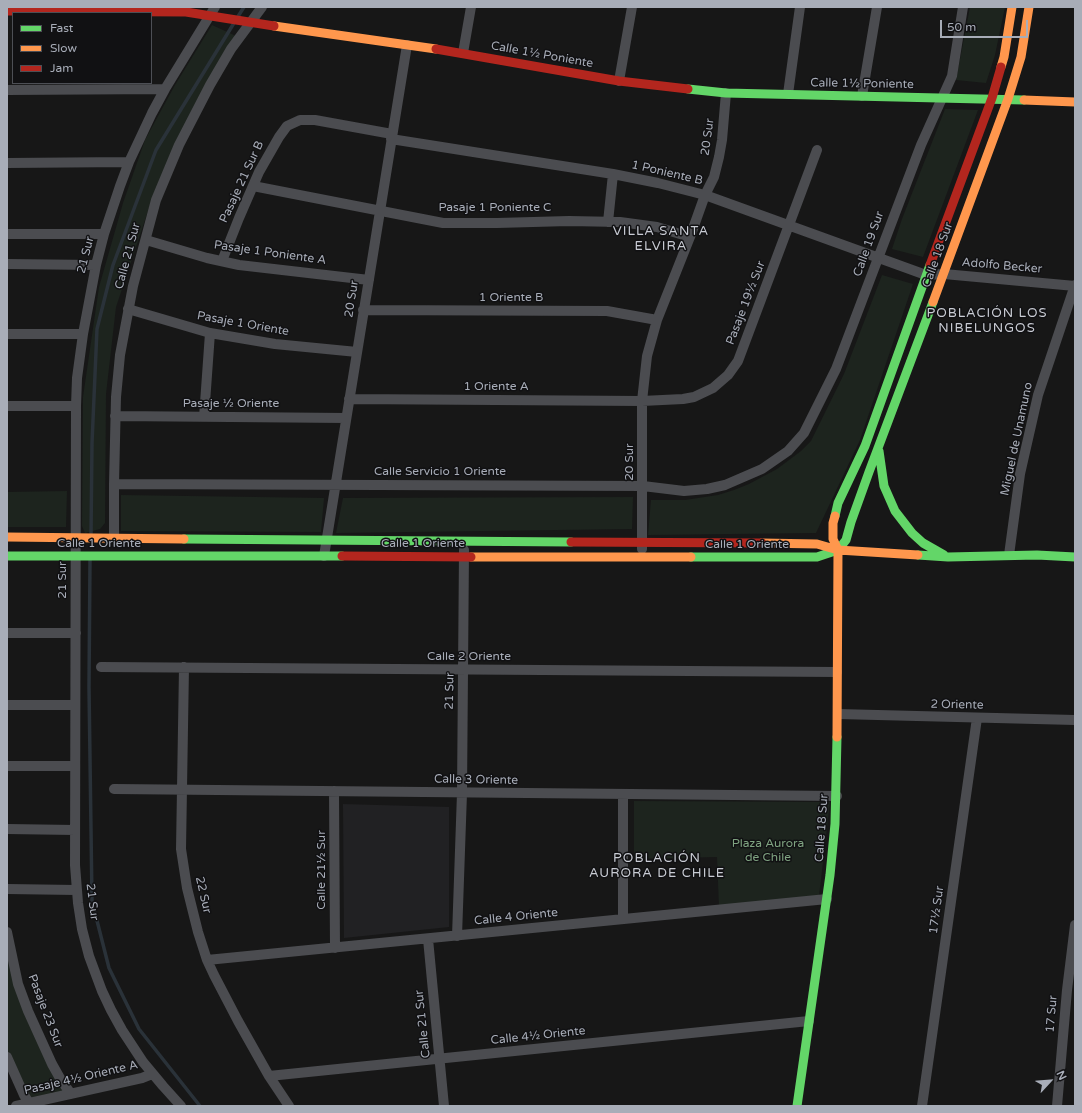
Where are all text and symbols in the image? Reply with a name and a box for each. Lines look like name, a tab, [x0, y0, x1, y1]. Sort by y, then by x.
legend	[12, 12, 152, 84]
scale bar	[942, 12, 1030, 38]
text: 50 m	[947, 20, 976, 34]
text: Fast	[50, 21, 73, 35]
street label: Calle 1½ Poniente	[490, 39, 594, 71]
text: Slow	[50, 41, 77, 55]
text: Jam	[50, 61, 73, 75]
street label: Calle 1½ Poniente	[810, 76, 914, 92]
street label: 20 Sur	[698, 117, 718, 157]
street label: Pasaje 21 Sur B	[217, 139, 267, 225]
street label: 1 Poniente B	[630, 158, 704, 188]
street label: Pasaje 1 Poniente C	[439, 201, 551, 215]
street label: Calle 19 Sur	[851, 209, 887, 279]
street label: Calle 18 Sur	[920, 220, 956, 290]
street label: Calle 21 Sur	[112, 221, 144, 291]
district label: VILLA SANTA ELVIRA	[613, 224, 709, 255]
street label: 21 Sur	[74, 235, 98, 275]
street label: Pasaje 1 Poniente A	[213, 238, 327, 268]
street label: Adolfo Becker	[961, 255, 1043, 277]
street label: Pasaje 19½ Sur	[723, 259, 769, 347]
street label: 20 Sur	[342, 279, 362, 319]
street label: 1 Oriente B	[479, 291, 543, 305]
district label: POBLACIÓN LOS NIBELUNGOS	[926, 306, 1048, 337]
street label: Pasaje 1 Oriente	[196, 309, 290, 339]
street label: 1 Oriente A	[463, 380, 529, 394]
street label: Miguel de Unamuno	[998, 381, 1036, 497]
street label: Pasaje ½ Oriente	[183, 397, 279, 411]
street label: 20 Sur	[623, 443, 637, 481]
street label: Calle Servicio 1 Oriente	[374, 465, 506, 479]
street label: Calle 1 Oriente	[57, 537, 141, 551]
street label: Calle 1 Oriente	[381, 537, 465, 551]
street label: Calle 1 Oriente	[705, 538, 789, 552]
street label: 21 Sur	[56, 561, 70, 599]
street label: Calle 2 Oriente	[427, 650, 511, 664]
street label: 21 Sur	[442, 672, 458, 710]
street label: 2 Oriente	[930, 697, 984, 713]
street label: Calle 3 Oriente	[434, 772, 518, 788]
street label: Calle 18 Sur	[812, 793, 832, 863]
street label: Calle 21½ Sur	[315, 830, 329, 910]
park label: Plaza Aurora de Chile	[732, 837, 804, 865]
district label: POBLACIÓN AURORA DE CHILE	[589, 851, 725, 882]
street label: 22 Sur	[192, 875, 214, 915]
street label: 21 Sur	[83, 883, 101, 921]
street label: 17½ Sur	[926, 885, 948, 935]
street label: Calle 4 Oriente	[473, 905, 559, 929]
street label: Pasaje 23 Sur	[24, 972, 66, 1050]
street label: Calle 21 Sur	[412, 989, 434, 1059]
street label: 17 Sur	[1043, 995, 1061, 1033]
street label: Calle 4½ Oriente	[490, 1024, 586, 1048]
street label: Pasaje 4½ Oriente A	[23, 1058, 139, 1098]
north arrow	[1030, 1061, 1070, 1101]
text: N	[1053, 1069, 1069, 1082]

